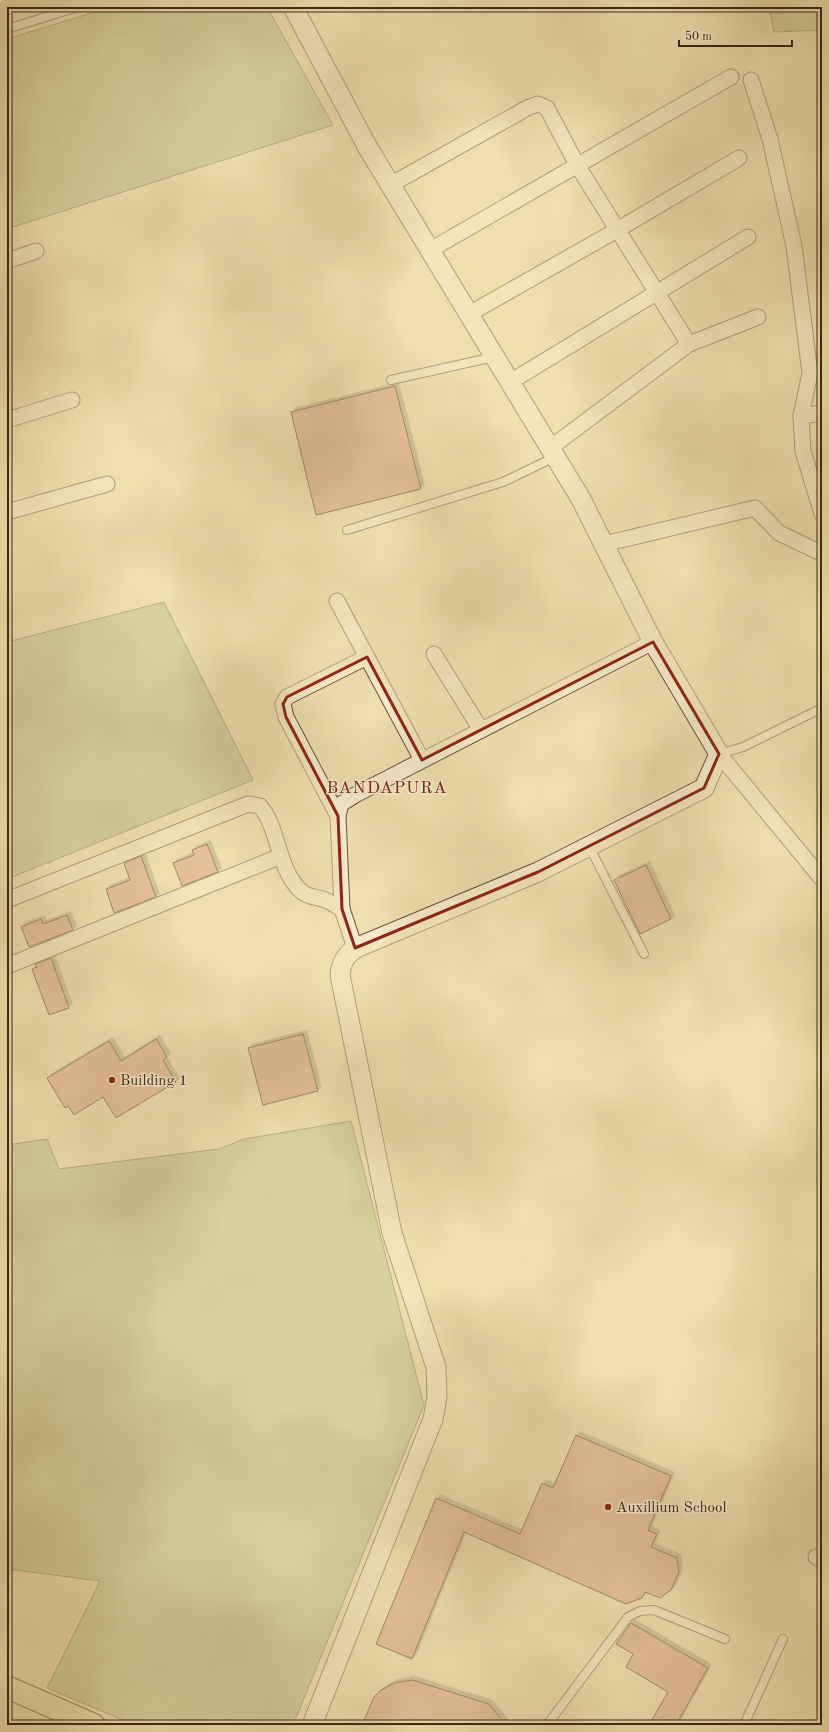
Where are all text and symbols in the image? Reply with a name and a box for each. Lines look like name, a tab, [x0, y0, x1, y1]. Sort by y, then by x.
scale bar	[679, 22, 792, 48]
text: 50 m	[685, 30, 712, 43]
district label: BANDAPURA	[327, 780, 447, 797]
place label: Building 1	[120, 1074, 187, 1089]
marker: Building 1	[107, 1075, 117, 1085]
place label: Auxillium School	[616, 1501, 727, 1516]
marker: Auxillium School	[603, 1502, 613, 1512]

